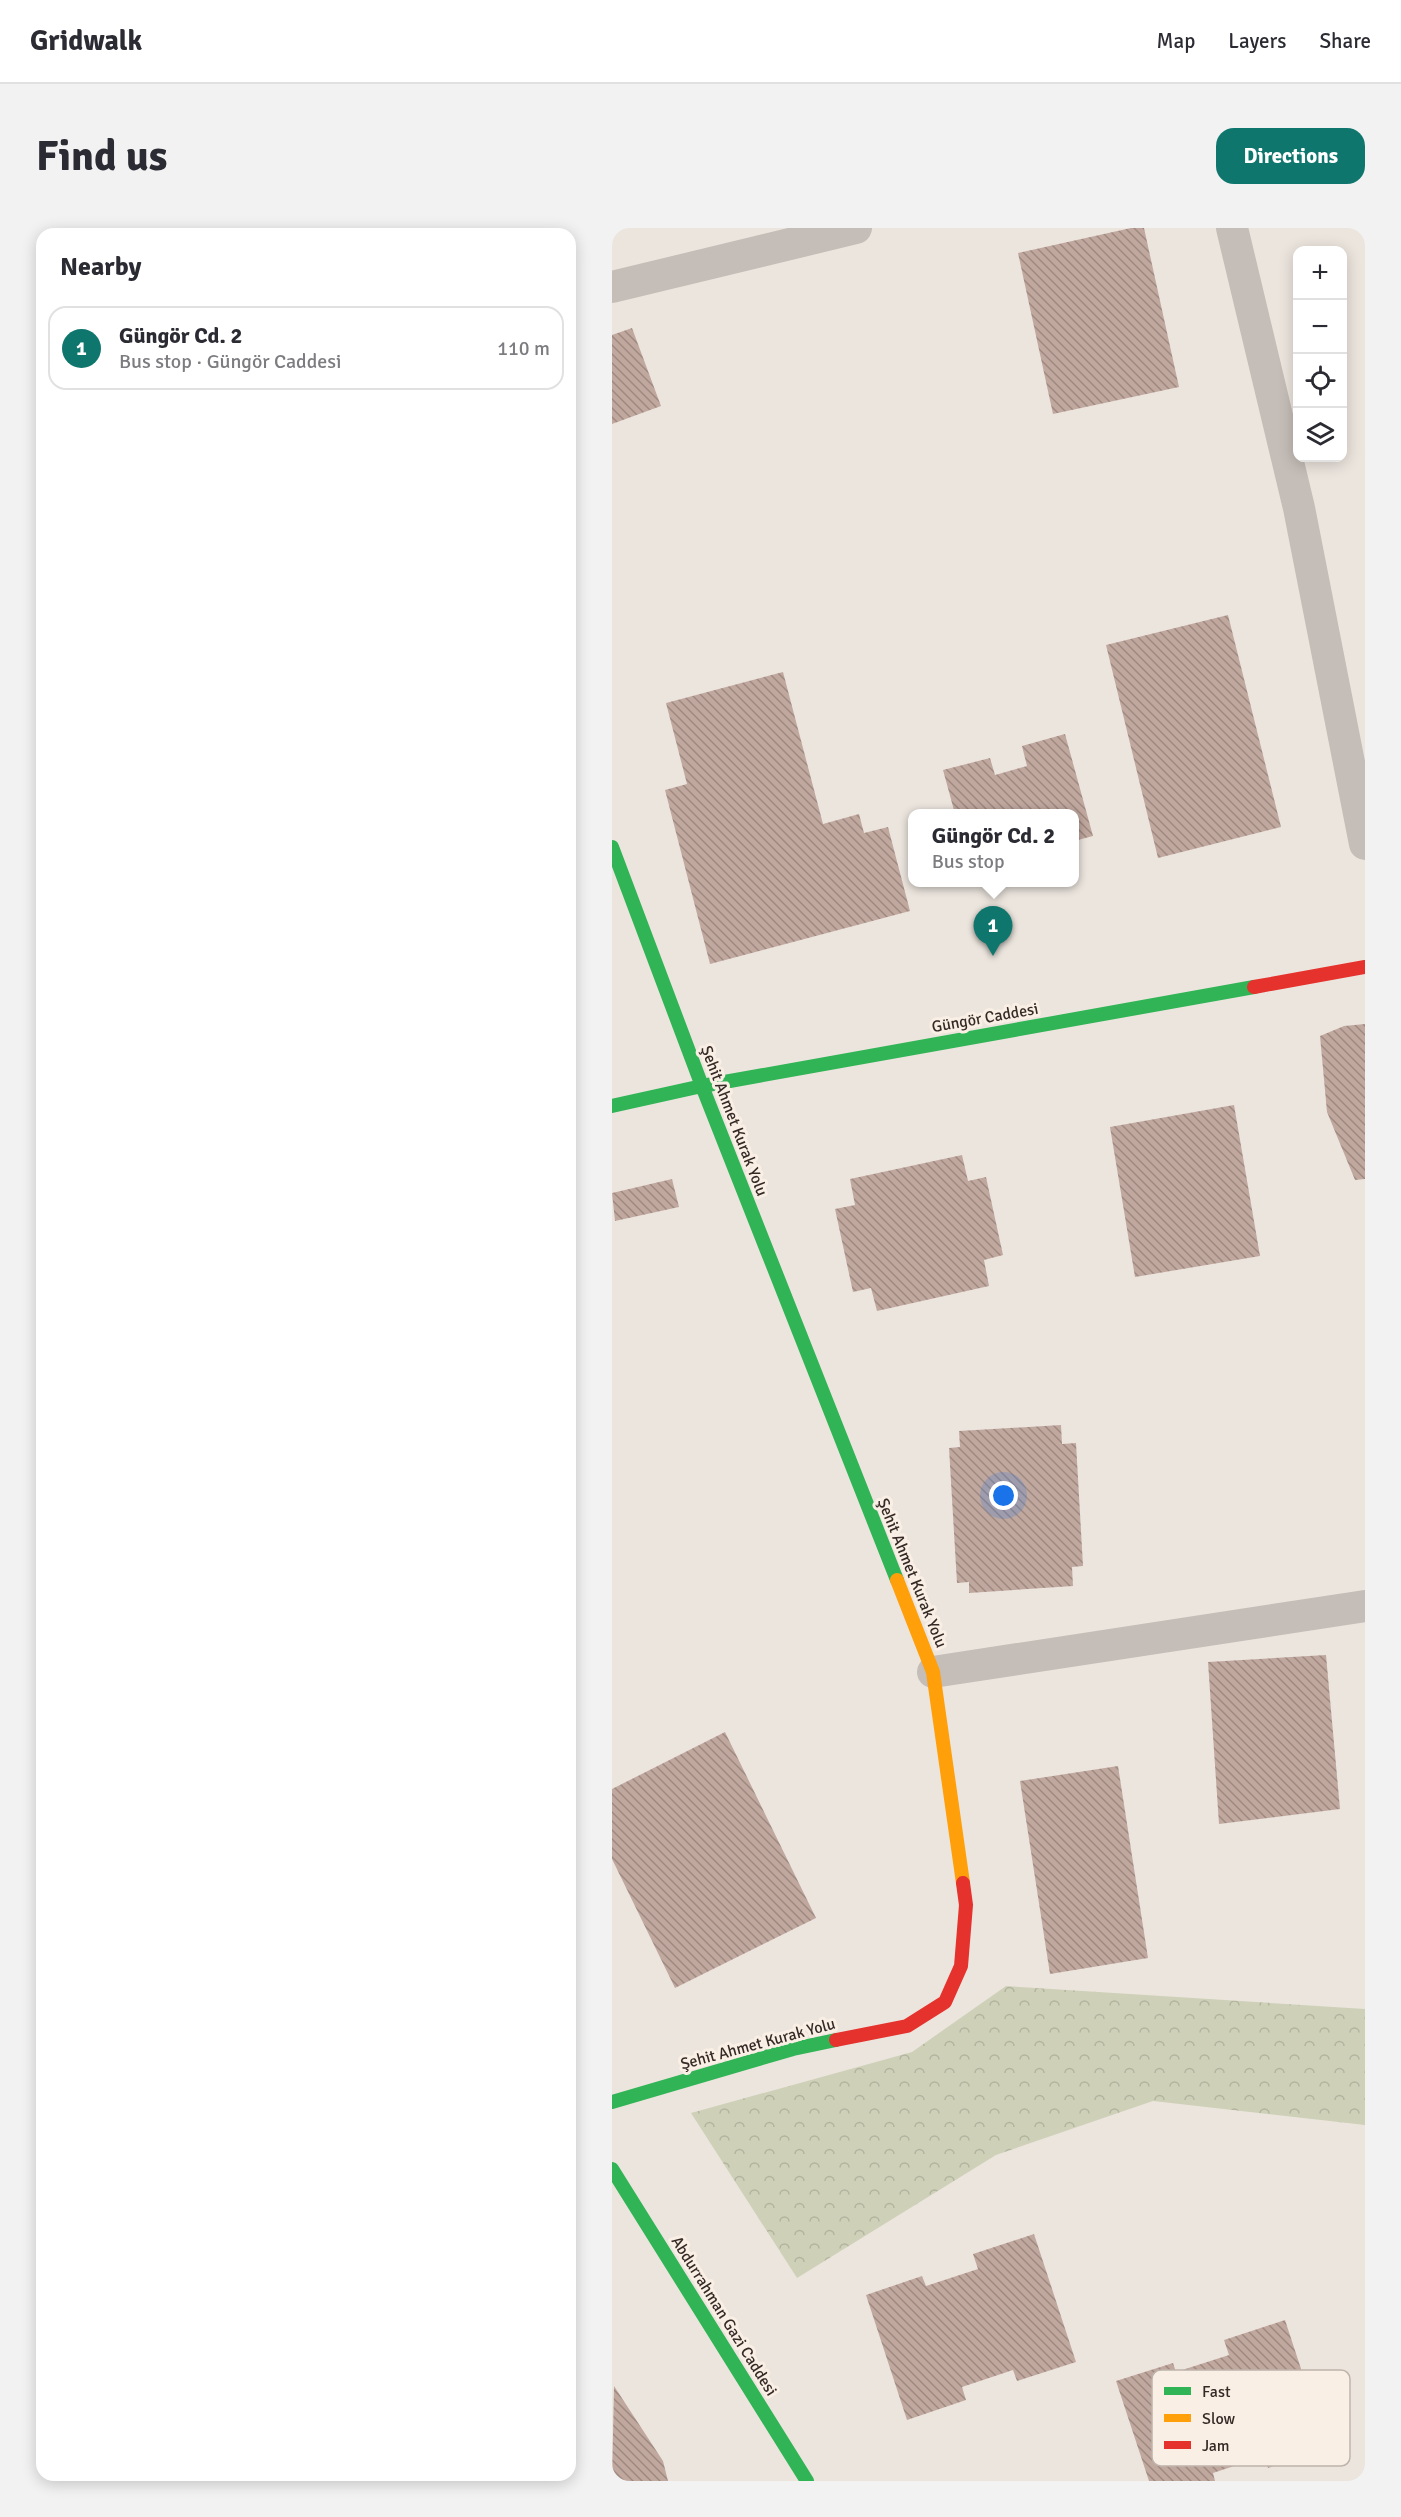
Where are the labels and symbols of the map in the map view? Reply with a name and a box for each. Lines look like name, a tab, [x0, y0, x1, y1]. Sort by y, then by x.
pin: 1	[974, 906, 1012, 956]
street label: Güngör Caddesi	[930, 999, 1040, 1037]
street label: Şehit Ahmet Kurak Yolu	[696, 1043, 772, 1199]
your location	[989, 1481, 1018, 1510]
street label: Şehit Ahmet Kurak Yolu	[873, 1495, 951, 1651]
street label: Şehit Ahmet Kurak Yolu	[678, 2014, 838, 2074]
street label: Abdurrahman Gazi Caddesi	[667, 2233, 781, 2399]
legend	[1152, 2370, 1350, 2466]
text: Fast	[1202, 2382, 1231, 2402]
text: Slow	[1202, 2409, 1236, 2429]
text: Jam	[1202, 2436, 1230, 2456]

